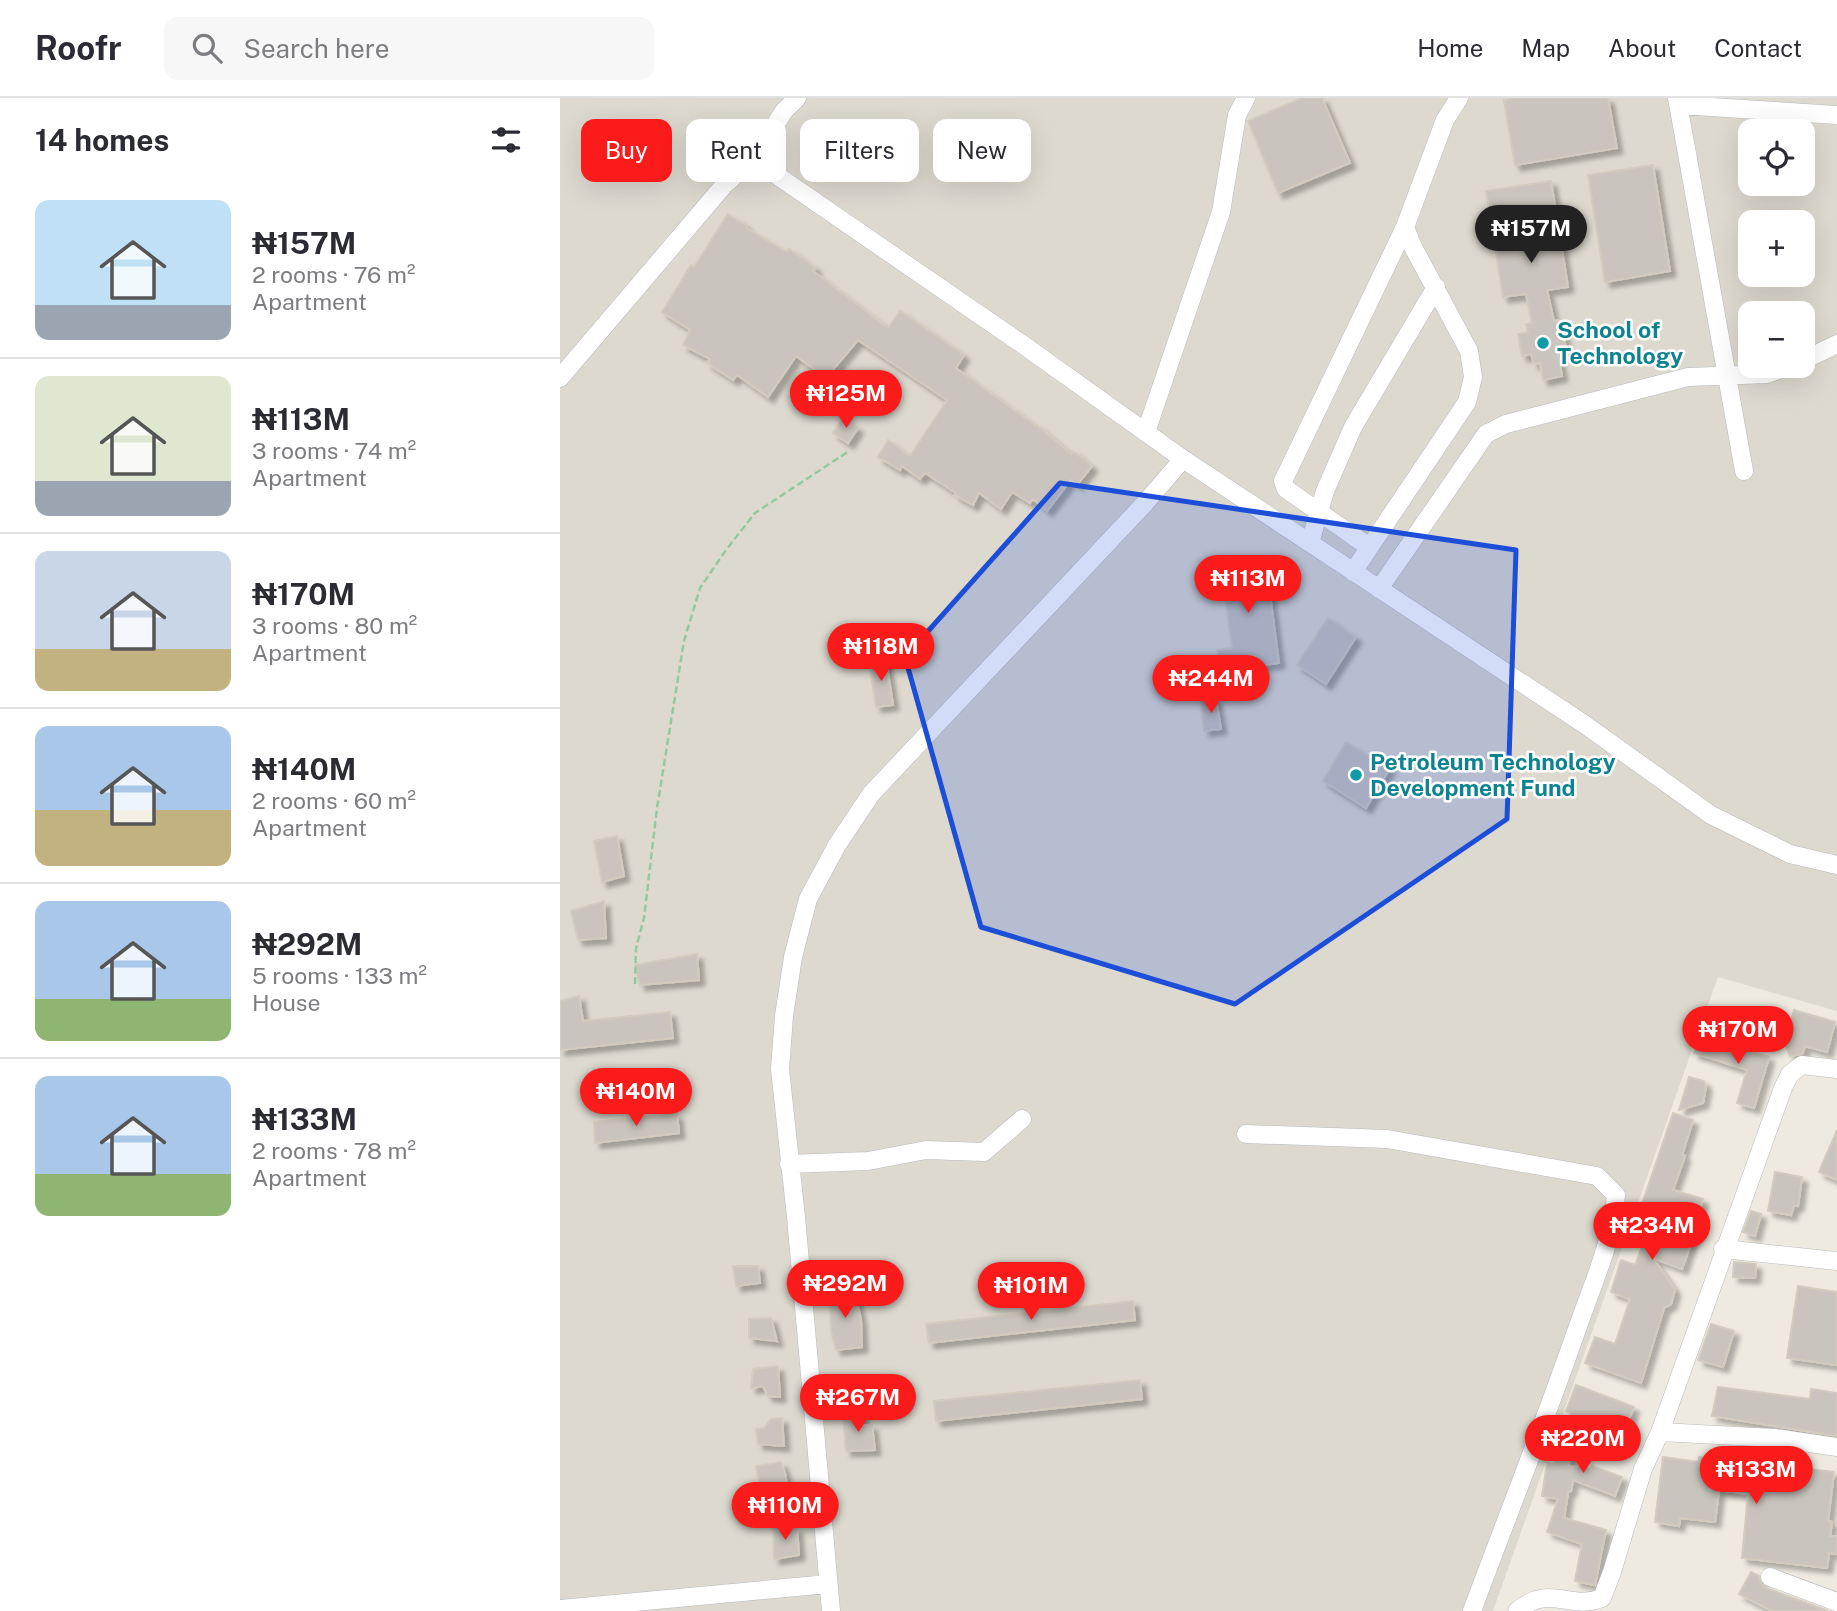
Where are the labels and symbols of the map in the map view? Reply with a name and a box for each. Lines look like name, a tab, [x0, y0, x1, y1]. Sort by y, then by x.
pin: ₦157M	[1482, 206, 1580, 265]
place label: School of Technology	[1557, 316, 1683, 369]
marker: School of Technology	[1535, 335, 1551, 351]
pin: ₦125M	[797, 370, 895, 430]
pin: ₦113M	[1199, 556, 1297, 615]
pin: ₦118M	[832, 624, 930, 683]
pin: ₦244M	[1162, 656, 1260, 715]
place label: Petroleum Technology Development Fund	[1370, 748, 1616, 801]
marker: Petroleum Technology Development Fund	[1348, 767, 1364, 783]
pin: ₦170M	[1689, 1006, 1787, 1066]
pin: ₦140M	[587, 1068, 685, 1128]
pin: ₦234M	[1603, 1202, 1701, 1262]
pin: ₦292M	[796, 1260, 894, 1320]
pin: ₦101M	[982, 1262, 1080, 1322]
pin: ₦267M	[809, 1374, 907, 1434]
pin: ₦220M	[1534, 1416, 1632, 1475]
pin: ₦133M	[1707, 1446, 1805, 1506]
pin: ₦110M	[736, 1482, 834, 1542]

